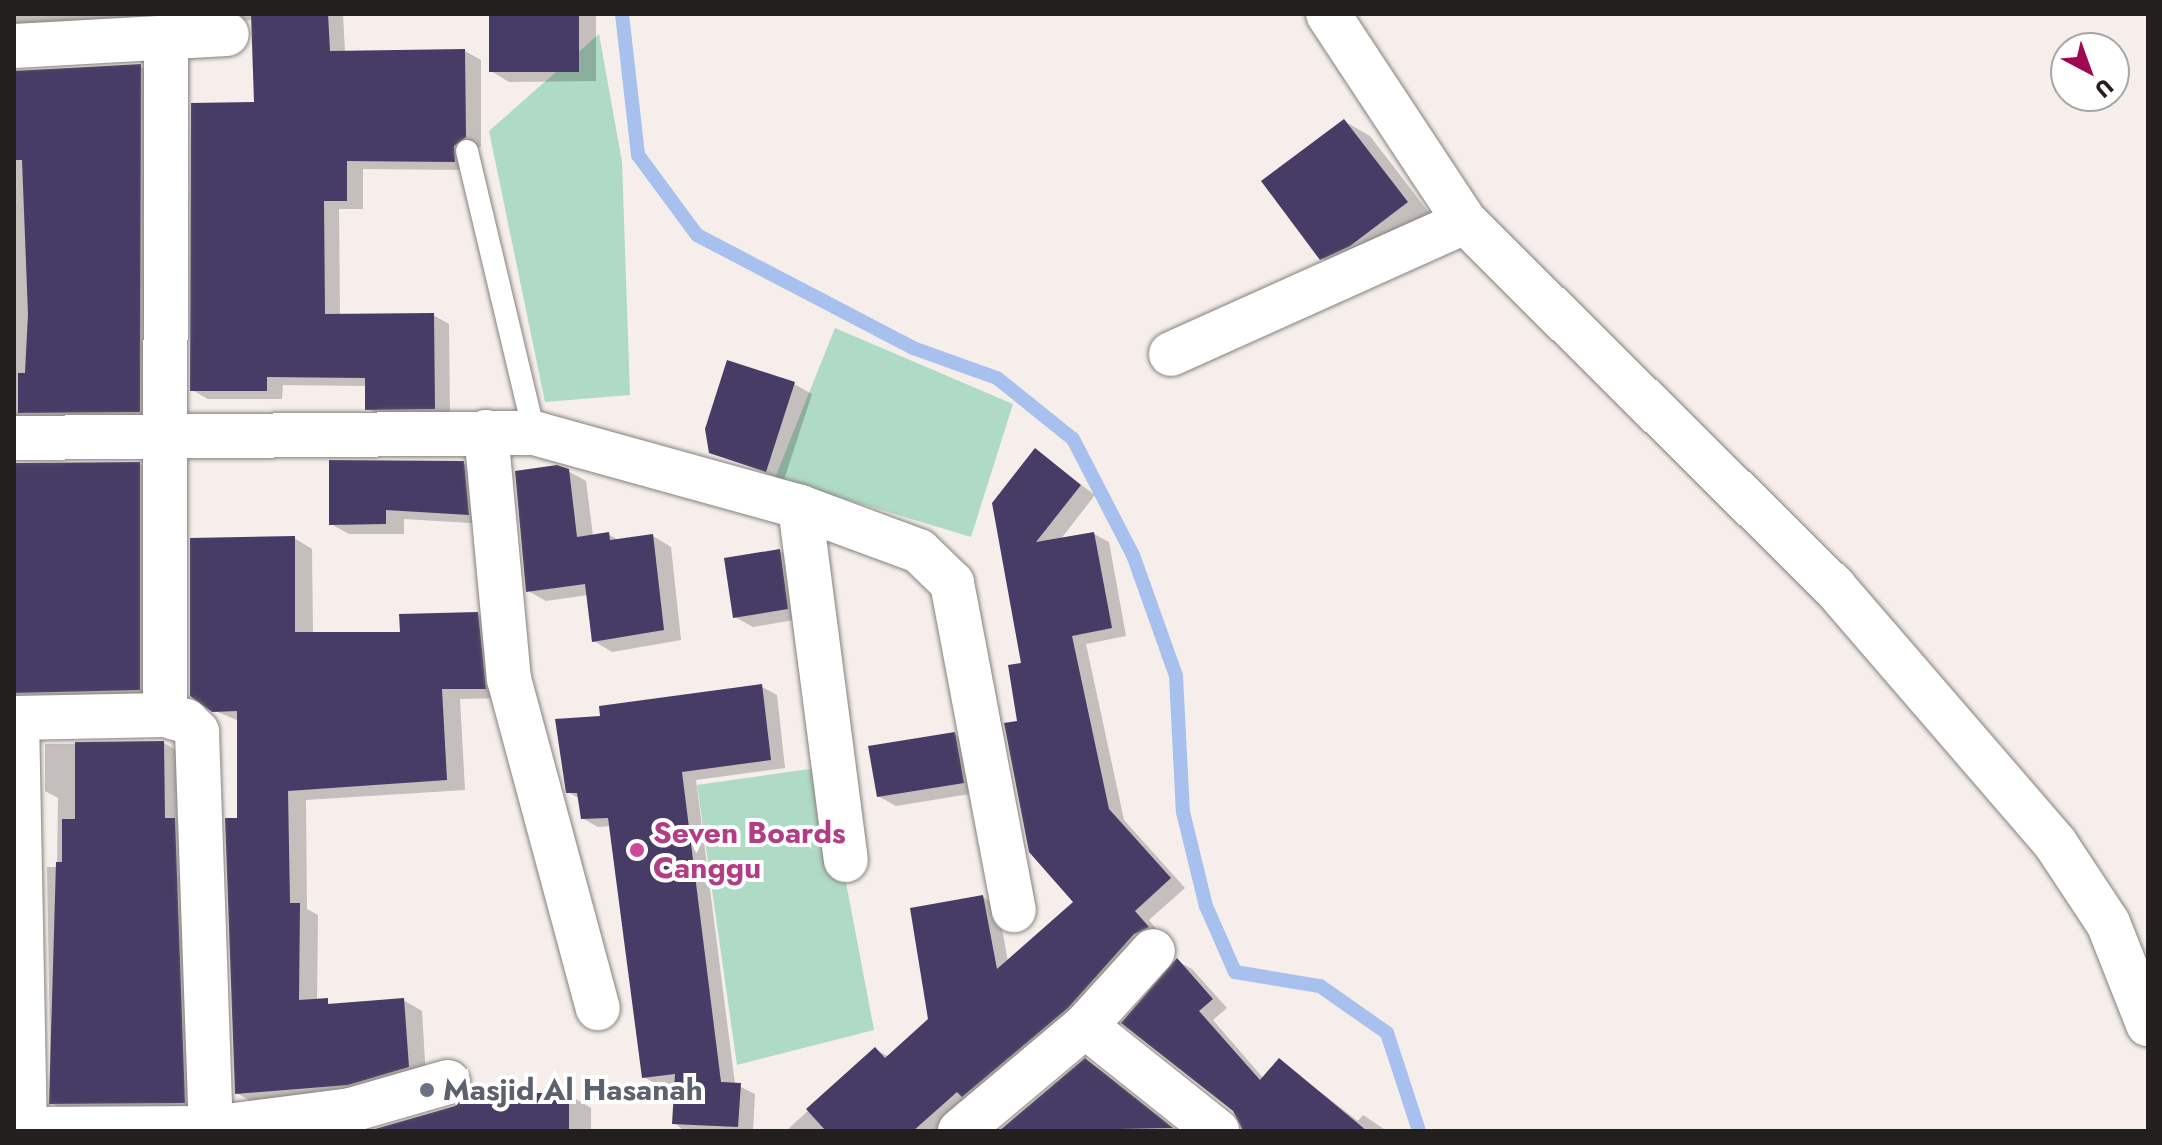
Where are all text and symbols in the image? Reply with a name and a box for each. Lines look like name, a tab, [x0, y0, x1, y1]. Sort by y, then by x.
north arrow	[2050, 32, 2130, 112]
text: U	[2088, 71, 2121, 106]
place label: Seven Boards Canggu	[653, 815, 846, 886]
marker: Seven Boards Canggu	[628, 841, 646, 859]
place label: Masjid Al Hasanah	[443, 1072, 703, 1108]
marker: Masjid Al Hasanah	[418, 1081, 436, 1099]

